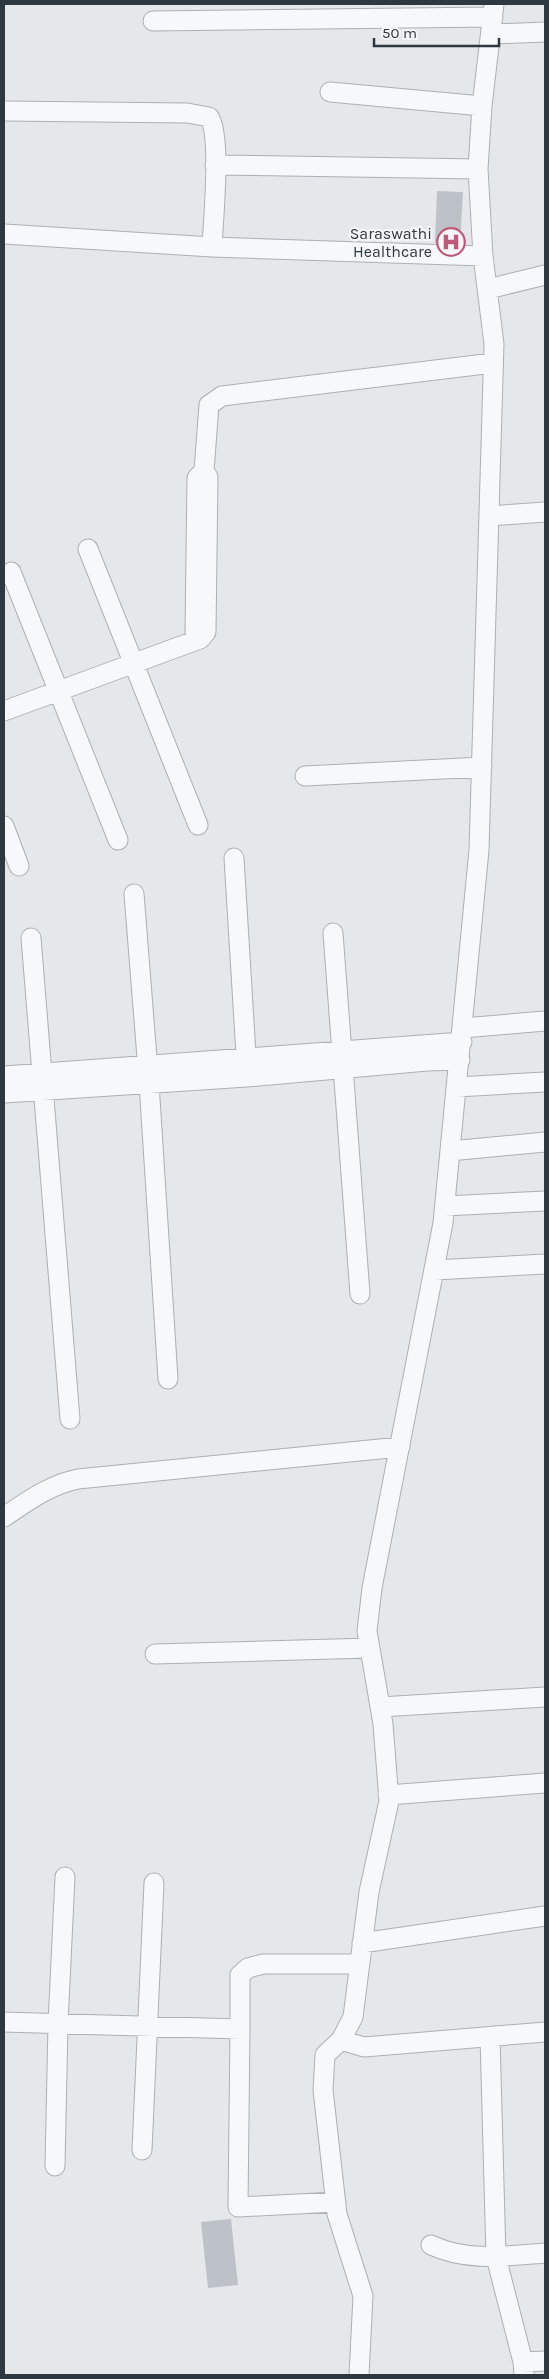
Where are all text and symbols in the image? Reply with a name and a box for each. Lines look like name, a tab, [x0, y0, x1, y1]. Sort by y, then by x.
scale bar	[374, 15, 499, 47]
text: 50 m	[382, 24, 417, 42]
place label: Saraswathi Healthcare	[350, 224, 432, 261]
hospital icon: Saraswathi Healthcare	[436, 227, 466, 257]

